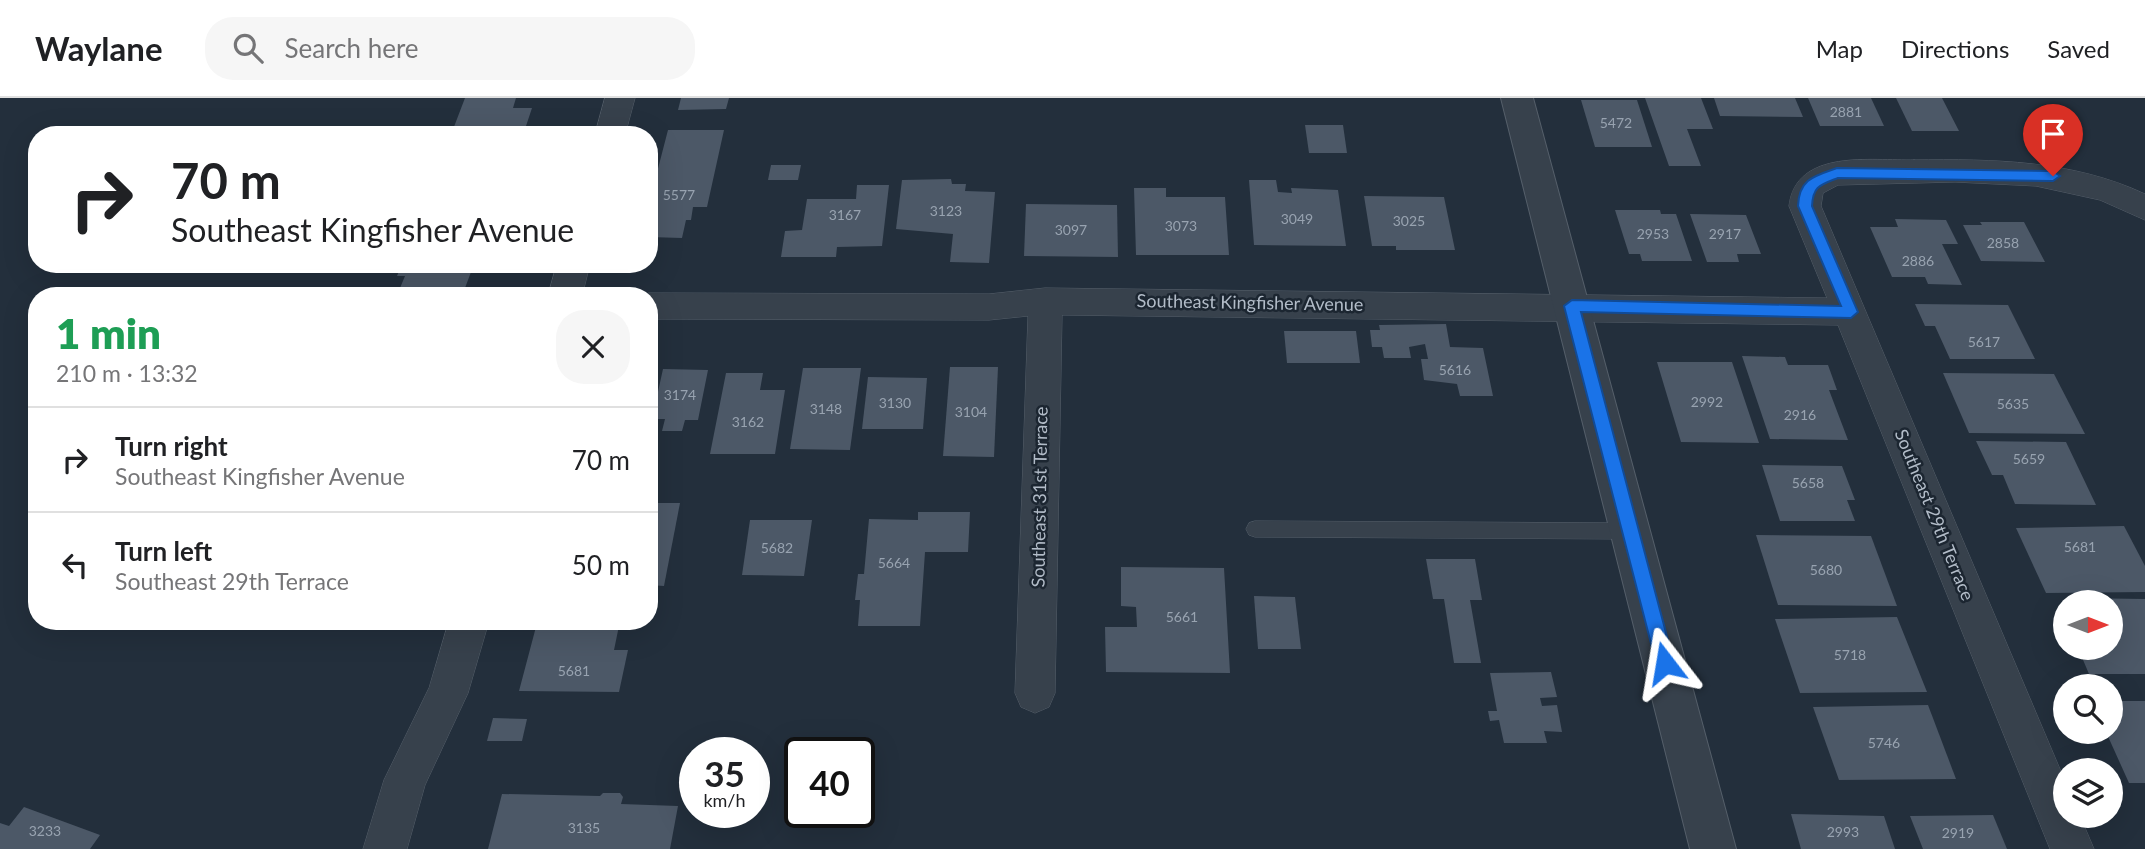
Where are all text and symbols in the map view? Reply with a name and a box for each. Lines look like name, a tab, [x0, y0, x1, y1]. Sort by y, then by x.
search box	[205, 17, 695, 80]
text: Waylane	[35, 28, 163, 68]
icon: search	[229, 29, 267, 67]
text: Search here	[285, 32, 419, 64]
text: Map	[1816, 34, 1863, 63]
text: Directions	[1901, 34, 2009, 63]
text: Saved	[2047, 34, 2110, 63]
house number: 2881	[1830, 103, 1862, 120]
pin	[2023, 104, 2083, 176]
house number: 5472	[1600, 114, 1632, 131]
icon: arrive	[2034, 115, 2072, 153]
text: 70 m	[171, 151, 281, 209]
icon: right	[56, 154, 147, 245]
house number: 5577	[663, 186, 695, 203]
house number: 3123	[930, 202, 962, 219]
house number: 3167	[829, 206, 861, 223]
text: Southeast Kingfisher Avenue	[171, 210, 574, 249]
house number: 3049	[1281, 210, 1313, 227]
house number: 3025	[1393, 212, 1425, 229]
house number: 3073	[1165, 217, 1197, 234]
house number: 3097	[1055, 221, 1087, 238]
house number: 2953	[1637, 225, 1669, 242]
house number: 2917	[1709, 225, 1741, 242]
house number: 2858	[1987, 234, 2019, 251]
house number: 2886	[1902, 252, 1934, 269]
street label: Southeast Kingfisher Avenue	[1136, 289, 1364, 315]
text: 1 min	[56, 308, 161, 358]
button: close	[556, 310, 630, 384]
house number: 5617	[1968, 333, 2000, 350]
text: 210 m · 13:32	[56, 359, 198, 387]
house number: 5616	[1439, 361, 1471, 378]
house number: 3174	[664, 386, 696, 403]
house number: 2992	[1691, 393, 1723, 410]
house number: 3130	[879, 394, 911, 411]
house number: 5635	[1997, 395, 2029, 412]
house number: 3148	[810, 400, 842, 417]
house number: 3104	[955, 403, 987, 420]
street label: Southeast 31st Terrace	[1026, 406, 1052, 588]
house number: 2916	[1784, 406, 1816, 423]
house number: 3162	[732, 413, 764, 430]
street label: Southeast 29th Terrace	[1890, 426, 1979, 604]
text: Turn right	[115, 430, 228, 462]
icon: right	[56, 441, 94, 479]
text: 70 m	[572, 444, 630, 476]
house number: 5659	[2013, 450, 2045, 467]
text: Southeast Kingfisher Avenue	[115, 462, 405, 490]
house number: 5658	[1792, 474, 1824, 491]
text: Turn left	[115, 535, 212, 567]
house number: 5681	[2064, 538, 2096, 555]
house number: 5682	[761, 539, 793, 556]
icon: left	[56, 546, 94, 584]
text: 50 m	[572, 549, 630, 581]
house number: 5664	[878, 554, 910, 571]
house number: 5680	[1810, 561, 1842, 578]
text: Southeast 29th Terrace	[115, 567, 349, 595]
north arrow	[2053, 590, 2123, 660]
map controls	[2053, 590, 2123, 828]
house number: 5661	[1166, 608, 1198, 625]
position arrow	[1628, 626, 1702, 700]
house number: 5718	[1834, 646, 1866, 663]
house number: 5681	[558, 662, 590, 679]
button: search	[2053, 674, 2123, 744]
house number: 5746	[1868, 734, 1900, 751]
speed limit sign: 40	[784, 737, 875, 828]
text: 35	[704, 752, 745, 794]
button: layers	[2053, 758, 2123, 828]
text: km/h	[703, 789, 746, 811]
house number: 3135	[568, 819, 600, 836]
house number: 3233	[29, 822, 61, 839]
house number: 2993	[1827, 823, 1859, 840]
house number: 2919	[1942, 824, 1974, 841]

